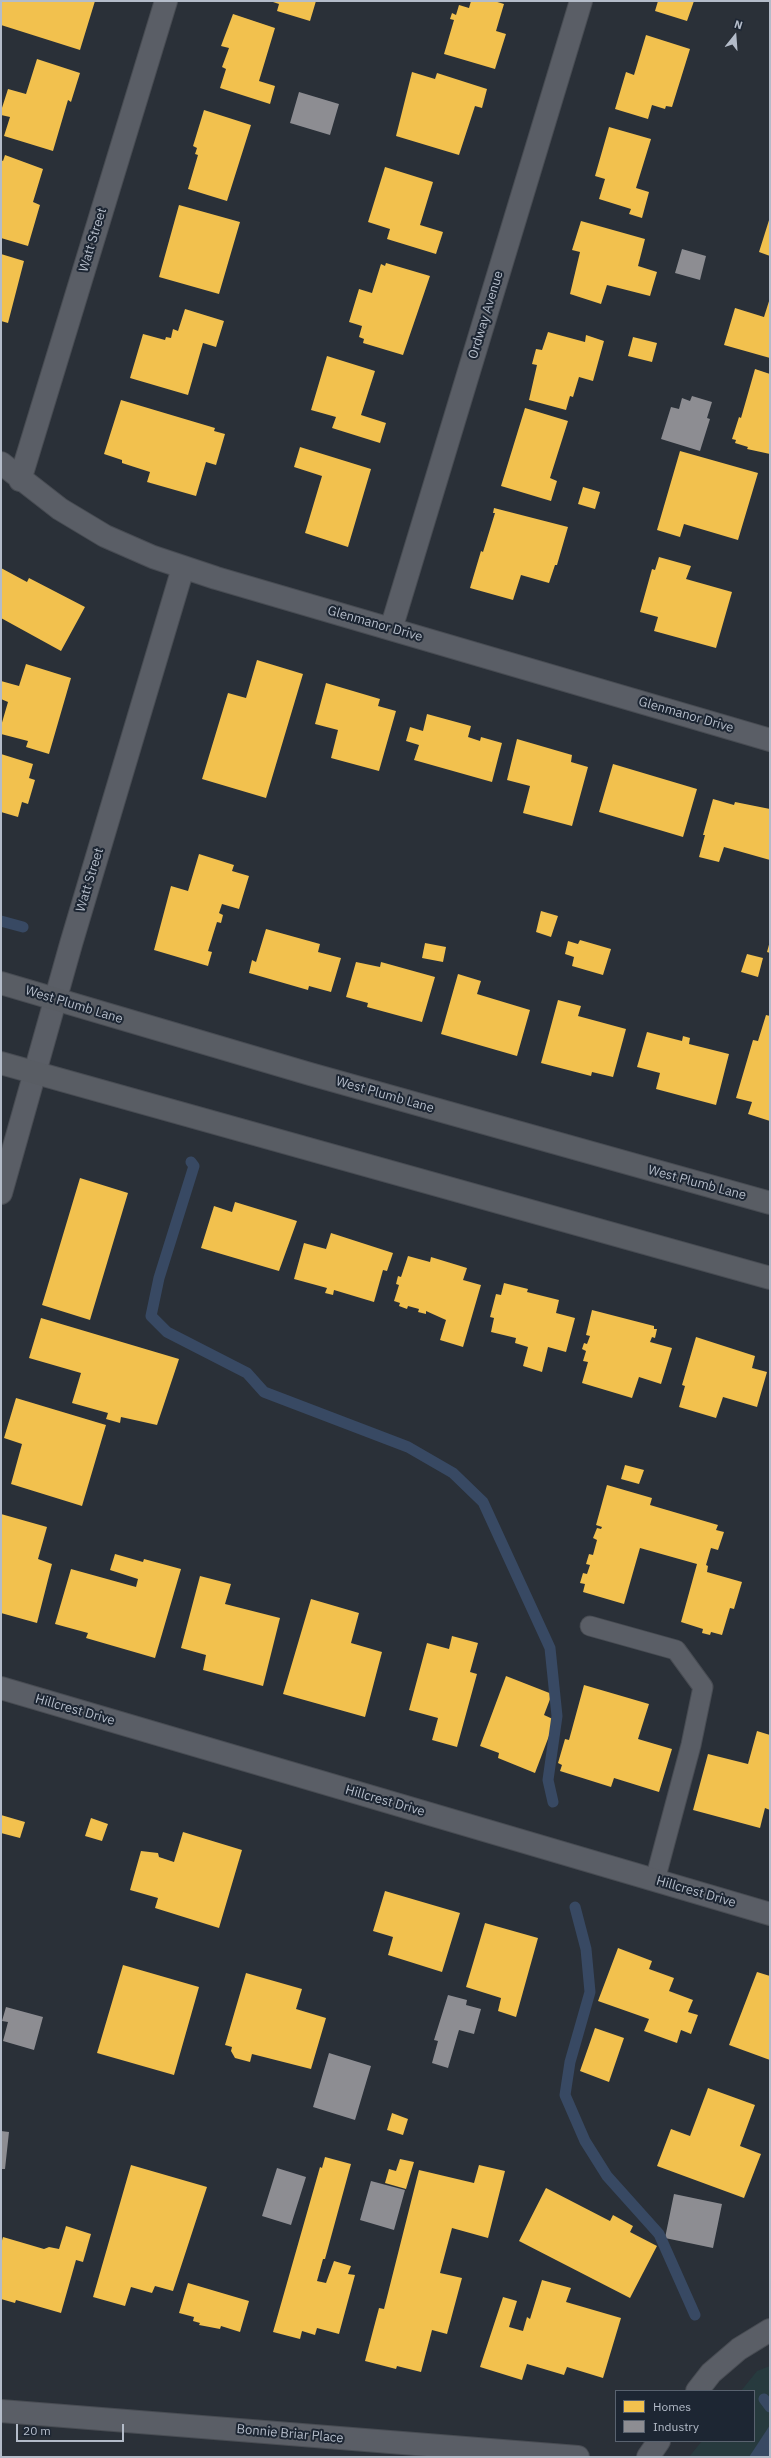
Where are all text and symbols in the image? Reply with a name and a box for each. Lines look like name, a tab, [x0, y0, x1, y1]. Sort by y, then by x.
north arrow	[715, 16, 755, 56]
text: N	[733, 17, 744, 32]
street label: Watt Street	[76, 206, 110, 274]
street label: Ordway Avenue	[465, 269, 507, 361]
street label: Glenmanor Drive	[326, 603, 424, 645]
street label: Glenmanor Drive	[637, 694, 735, 736]
street label: Watt Street	[73, 846, 107, 914]
street label: West Plumb Lane	[23, 983, 125, 1027]
street label: West Plumb Lane	[334, 1074, 436, 1116]
street label: West Plumb Lane	[646, 1162, 748, 1204]
street label: Hillcrest Drive	[33, 1691, 117, 1729]
street label: Hillcrest Drive	[343, 1782, 427, 1820]
street label: Hillcrest Drive	[654, 1873, 738, 1911]
legend	[615, 2390, 755, 2442]
text: Homes	[653, 2399, 691, 2414]
scale bar	[18, 2416, 126, 2442]
text: Industry	[653, 2419, 699, 2434]
street label: Bonnie Briar Place	[236, 2422, 344, 2446]
text: 20 m	[23, 2423, 51, 2438]

